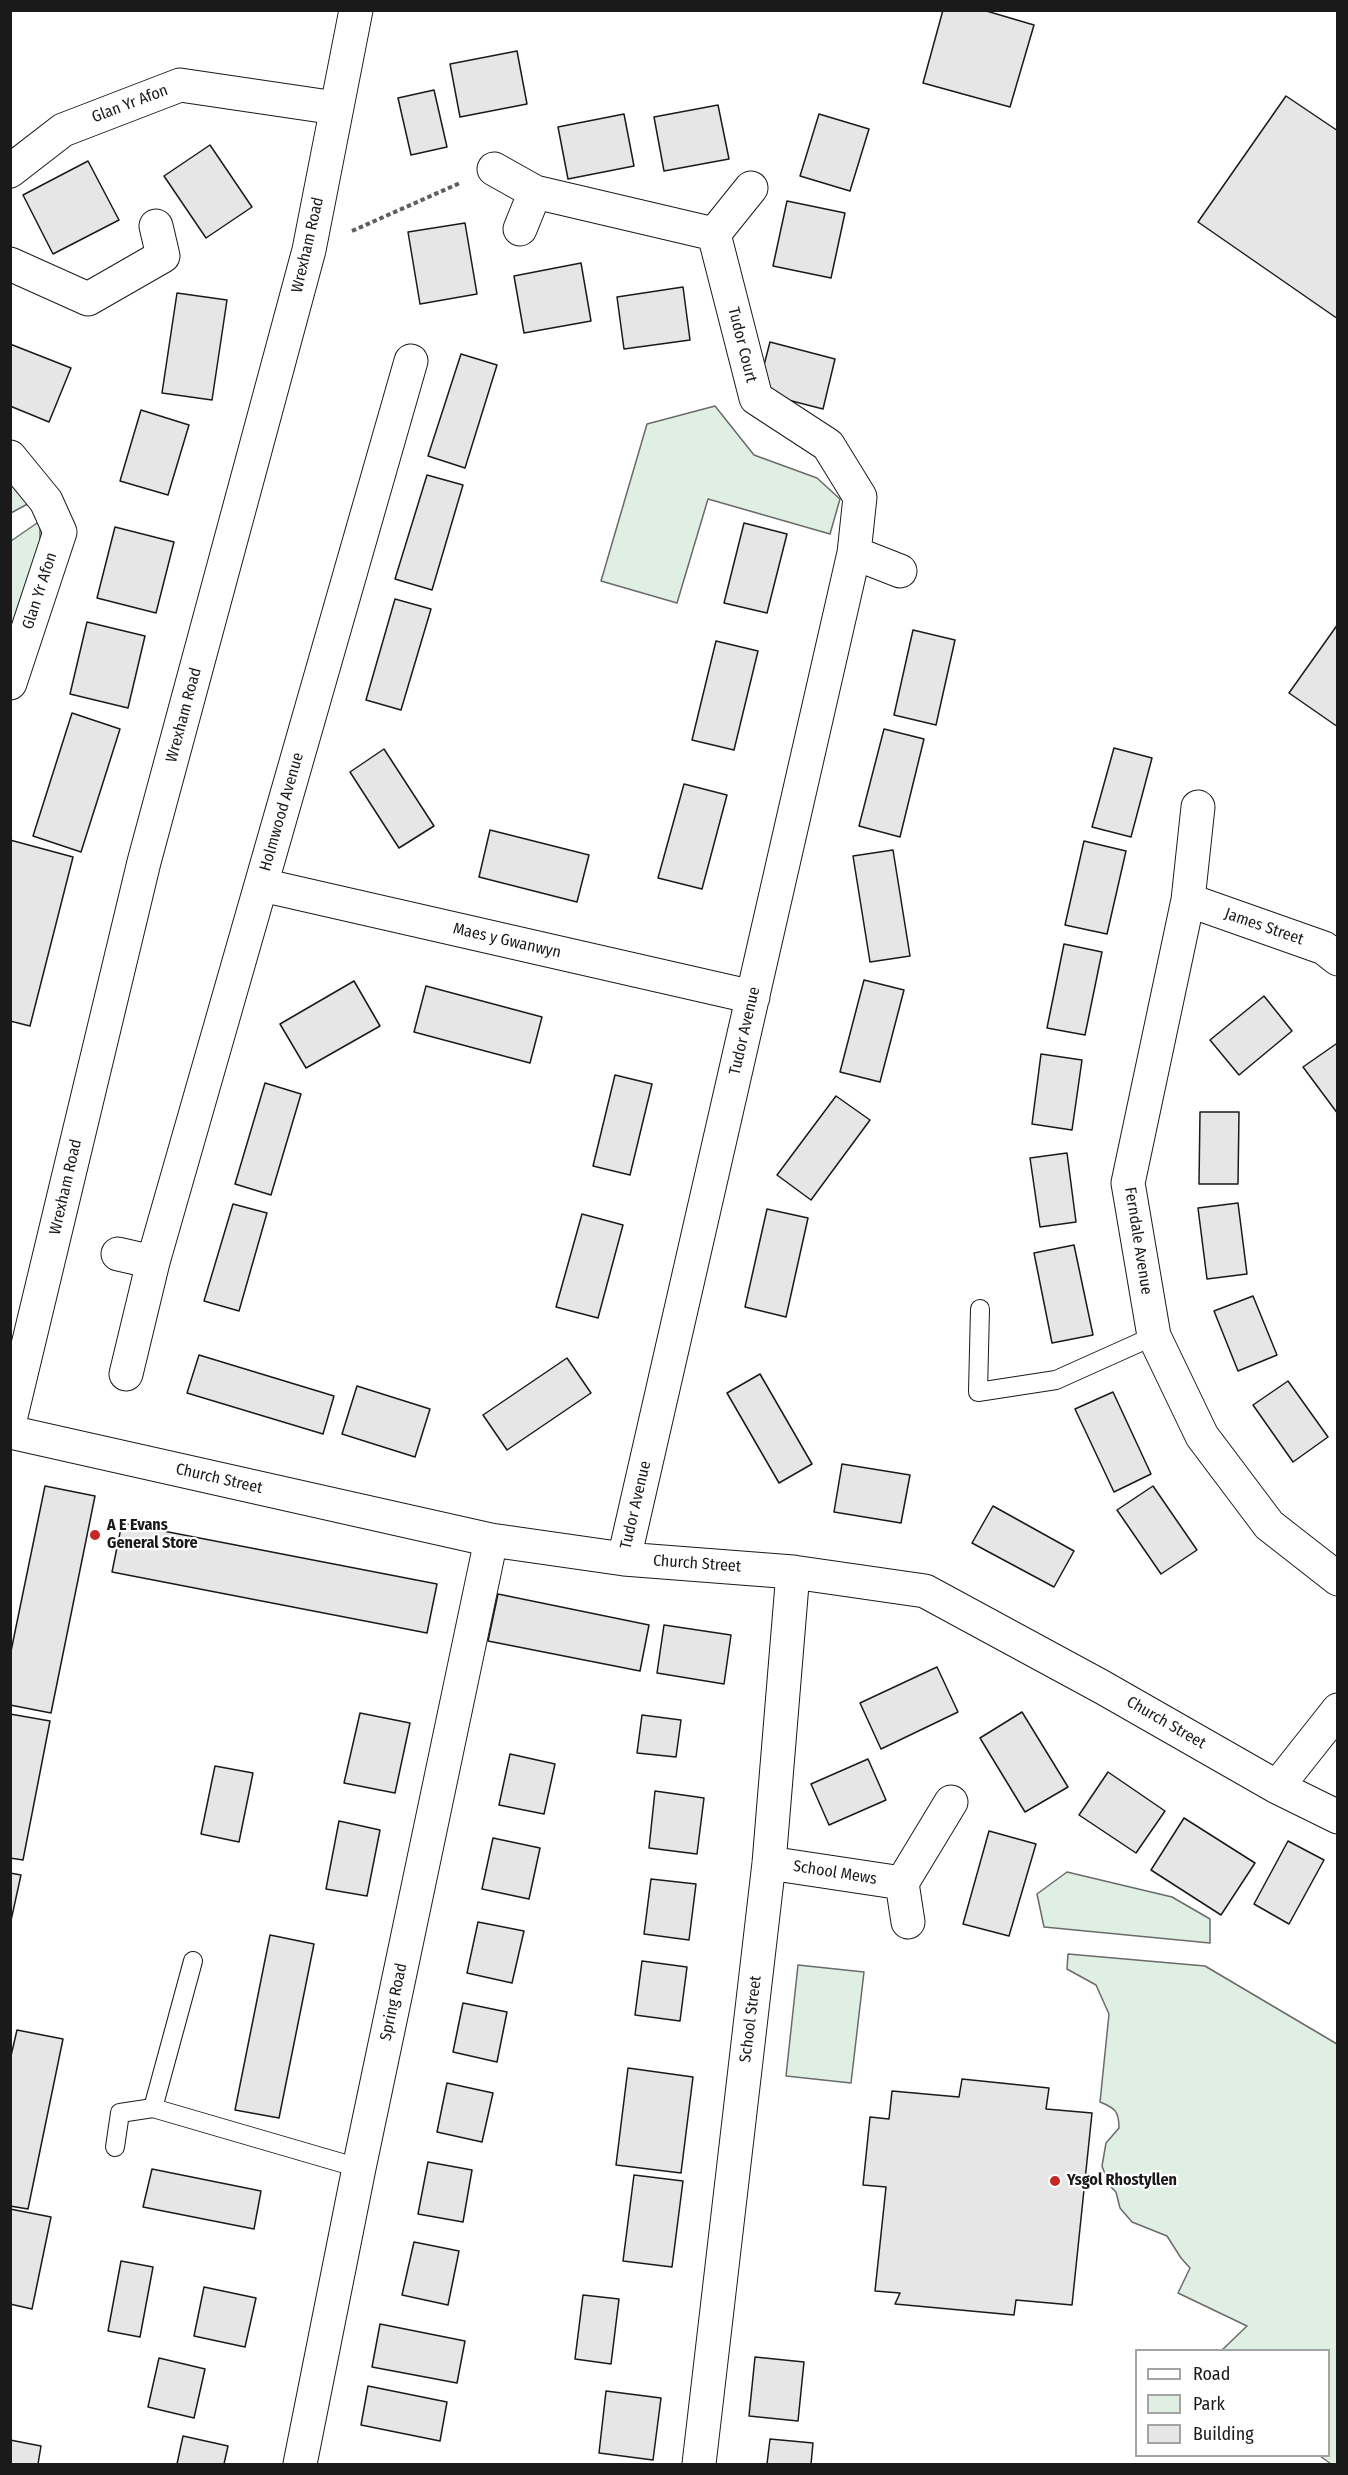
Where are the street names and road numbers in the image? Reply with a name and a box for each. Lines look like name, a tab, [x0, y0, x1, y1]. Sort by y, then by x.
street label: Glan Yr Afon	[89, 81, 171, 127]
street label: Wrexham Road	[288, 195, 328, 295]
street label: Tudor Court	[723, 305, 761, 385]
street label: Glan Yr Afon	[19, 550, 61, 632]
street label: Wrexham Road	[162, 666, 206, 764]
street label: Holmwood Avenue	[256, 751, 308, 873]
street label: James Street	[1222, 905, 1306, 949]
street label: Maes y Gwanwyn	[451, 919, 563, 963]
street label: Tudor Avenue	[726, 985, 764, 1077]
street label: Wrexham Road	[46, 1137, 86, 1237]
street label: Ferndale Avenue	[1120, 1186, 1156, 1296]
street label: Tudor Avenue	[617, 1459, 655, 1551]
street label: Church Street	[174, 1460, 264, 1498]
street label: Church Street	[652, 1551, 742, 1577]
street label: Church Street	[1123, 1693, 1209, 1753]
street label: School Mews	[792, 1857, 878, 1889]
street label: Spring Road	[376, 1961, 412, 2043]
street label: School Street	[736, 1974, 766, 2064]

